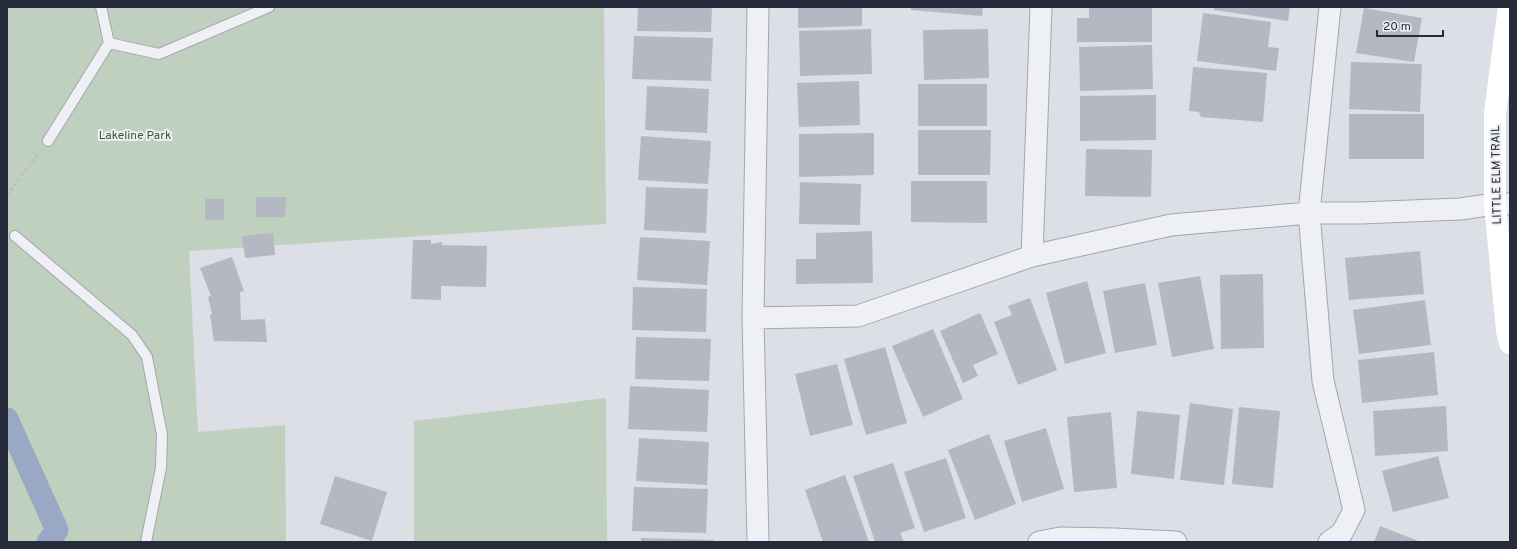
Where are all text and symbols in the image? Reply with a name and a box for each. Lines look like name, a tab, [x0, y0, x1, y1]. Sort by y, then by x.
scale bar	[1377, 12, 1443, 38]
text: 20 m	[1383, 19, 1411, 35]
street label: LITTLE ELM TRAIL	[1488, 125, 1506, 225]
park label: Lakeline Park	[99, 128, 171, 144]

